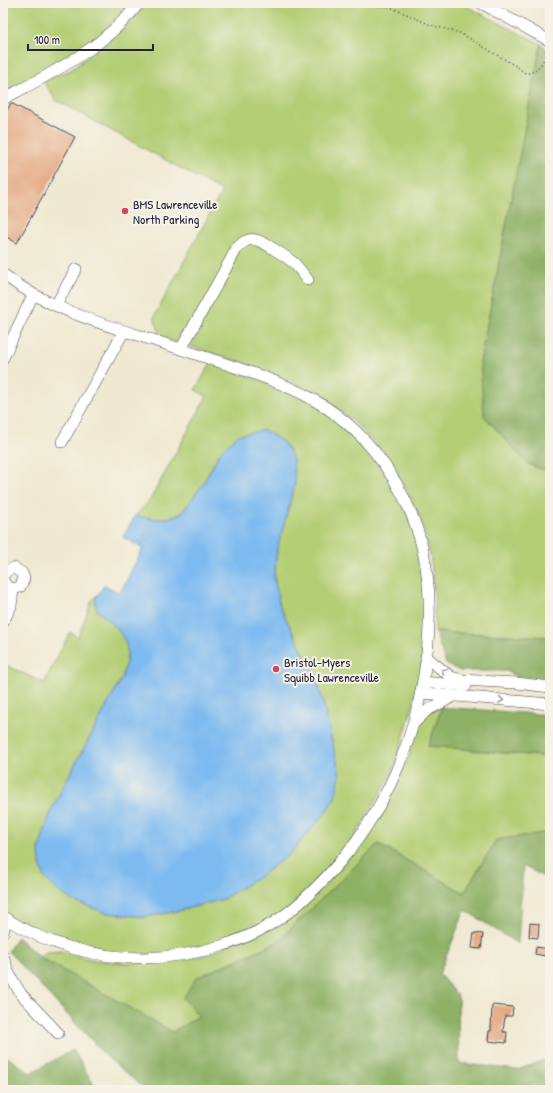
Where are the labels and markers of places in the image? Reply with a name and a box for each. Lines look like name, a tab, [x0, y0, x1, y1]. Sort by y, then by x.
place label: BMS Lawrenceville North Parking	[133, 195, 217, 228]
marker: BMS Lawrenceville North Parking	[120, 206, 130, 216]
place label: Bristol-Myers Squibb Lawrenceville	[284, 653, 379, 686]
marker: Bristol-Myers Squibb Lawrenceville	[271, 664, 281, 674]

